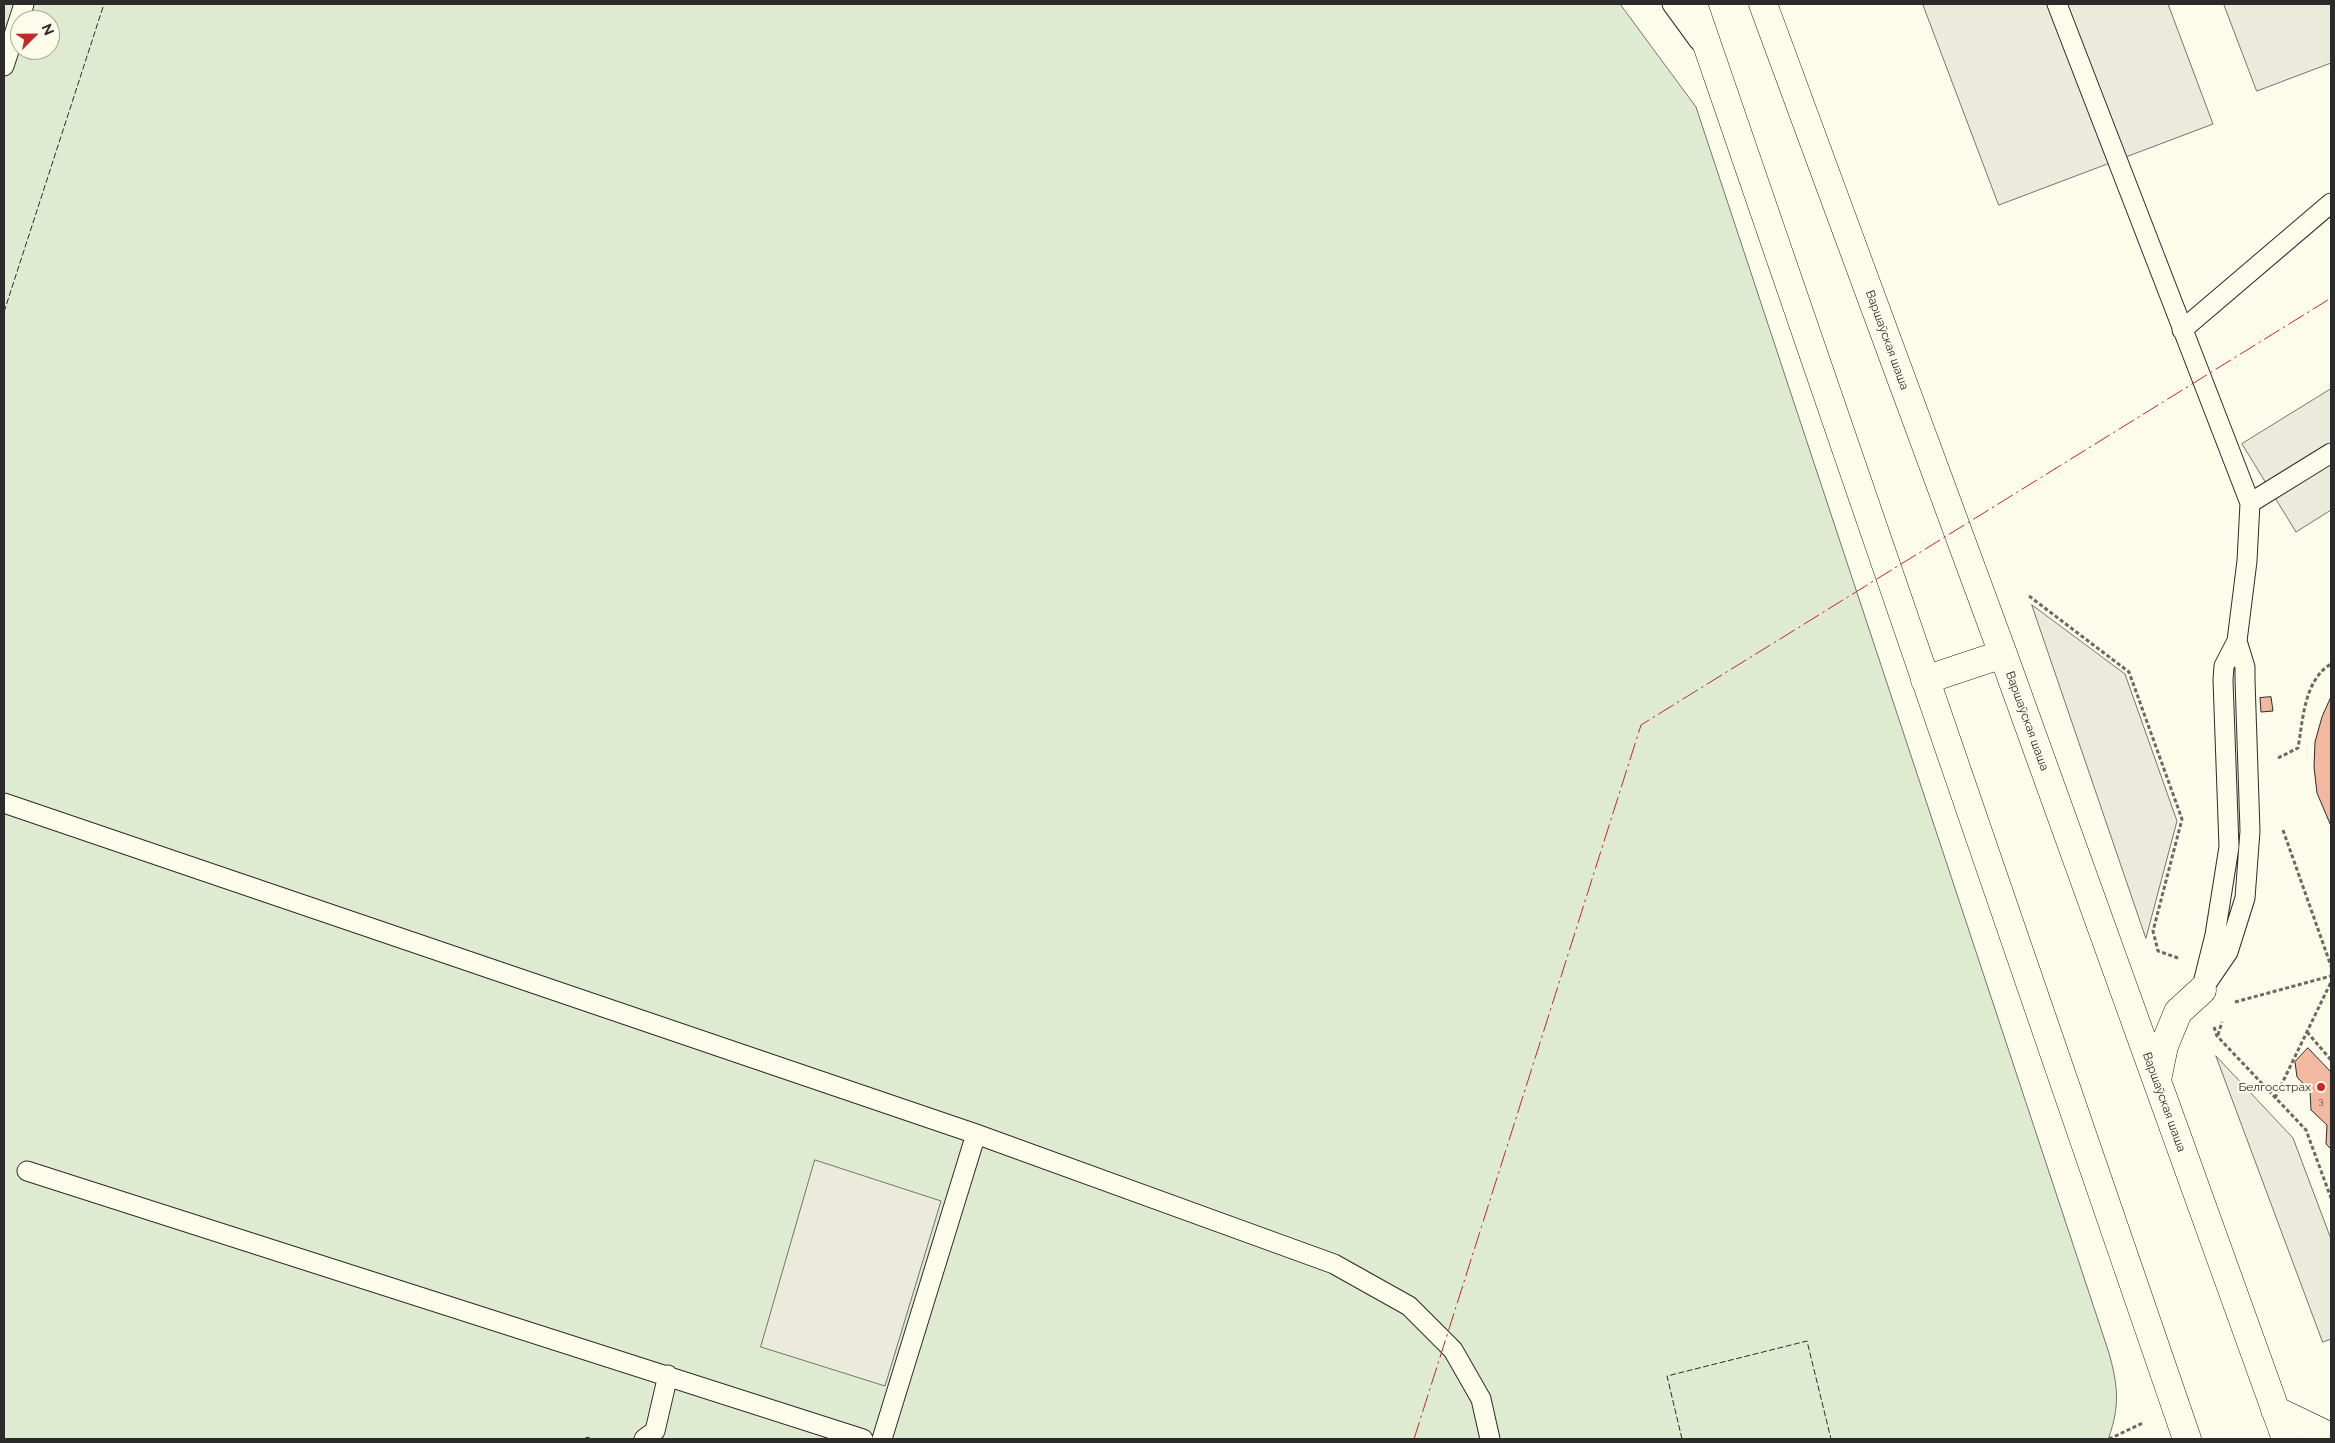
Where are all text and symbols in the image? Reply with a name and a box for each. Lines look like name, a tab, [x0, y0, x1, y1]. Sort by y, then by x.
north arrow	[10, 10, 60, 60]
text: N	[38, 21, 57, 38]
street label: Варшаўская шаша	[1862, 288, 1912, 392]
street label: Варшаўская шаша	[2002, 669, 2052, 773]
street label: Варшаўская шаша	[2139, 1050, 2189, 1154]
place label: Белгосстрах	[2238, 1080, 2311, 1094]
marker: Белгосстрах	[2315, 1081, 2327, 1093]
house number: 3	[2318, 1095, 2324, 1107]

